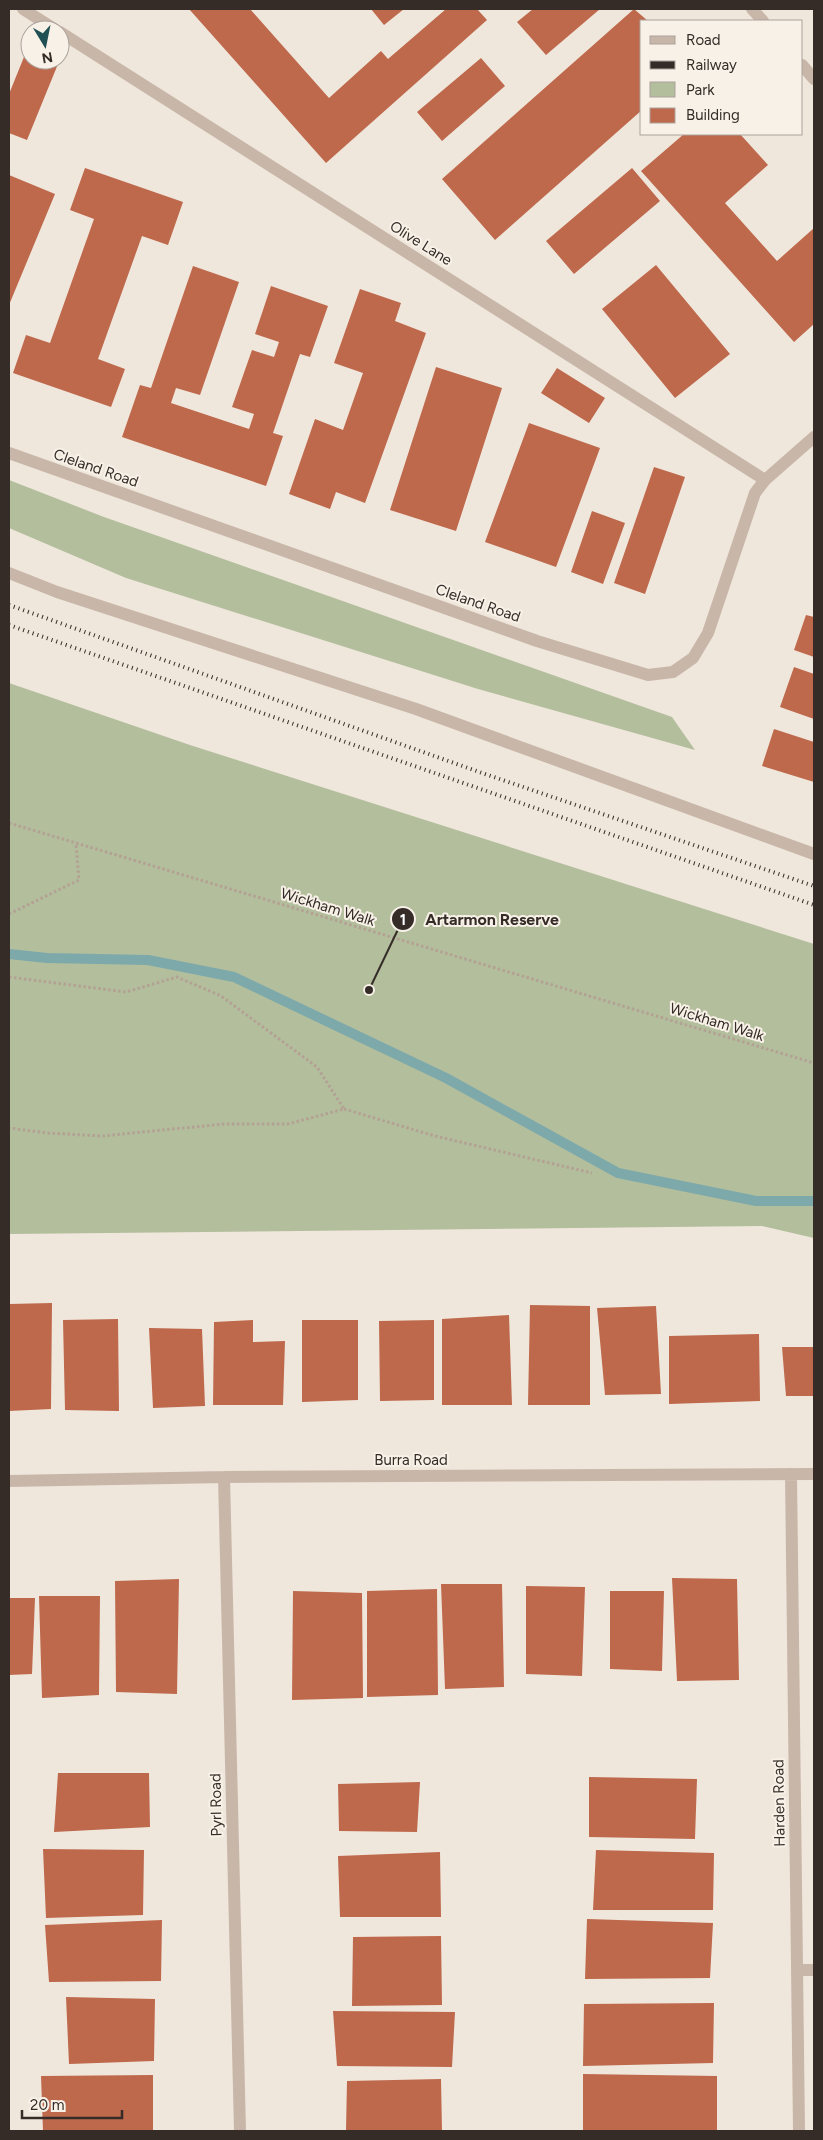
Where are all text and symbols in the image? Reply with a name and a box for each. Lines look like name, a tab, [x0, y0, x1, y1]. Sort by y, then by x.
north arrow	[20, 20, 70, 70]
legend	[640, 20, 803, 135]
text: Road	[686, 31, 721, 49]
text: N	[40, 48, 54, 67]
text: Railway	[686, 56, 737, 74]
text: Park	[686, 81, 715, 99]
text: Building	[686, 106, 740, 124]
street label: Olive Lane	[387, 217, 455, 269]
street label: Cleland Road	[51, 445, 141, 491]
street label: Cleland Road	[433, 580, 523, 626]
street label: Wickham Walk	[279, 884, 378, 930]
callout: Artarmon Reserve	[390, 904, 569, 935]
text: Artarmon Reserve	[425, 910, 559, 929]
text: 1	[400, 911, 406, 929]
street label: Wickham Walk	[668, 999, 767, 1045]
street label: Burra Road	[374, 1451, 448, 1469]
street label: Harden Road	[769, 1759, 789, 1847]
street label: Pyrl Road	[206, 1773, 226, 1837]
scale bar	[22, 2088, 122, 2120]
text: 20 m	[30, 2096, 64, 2114]

